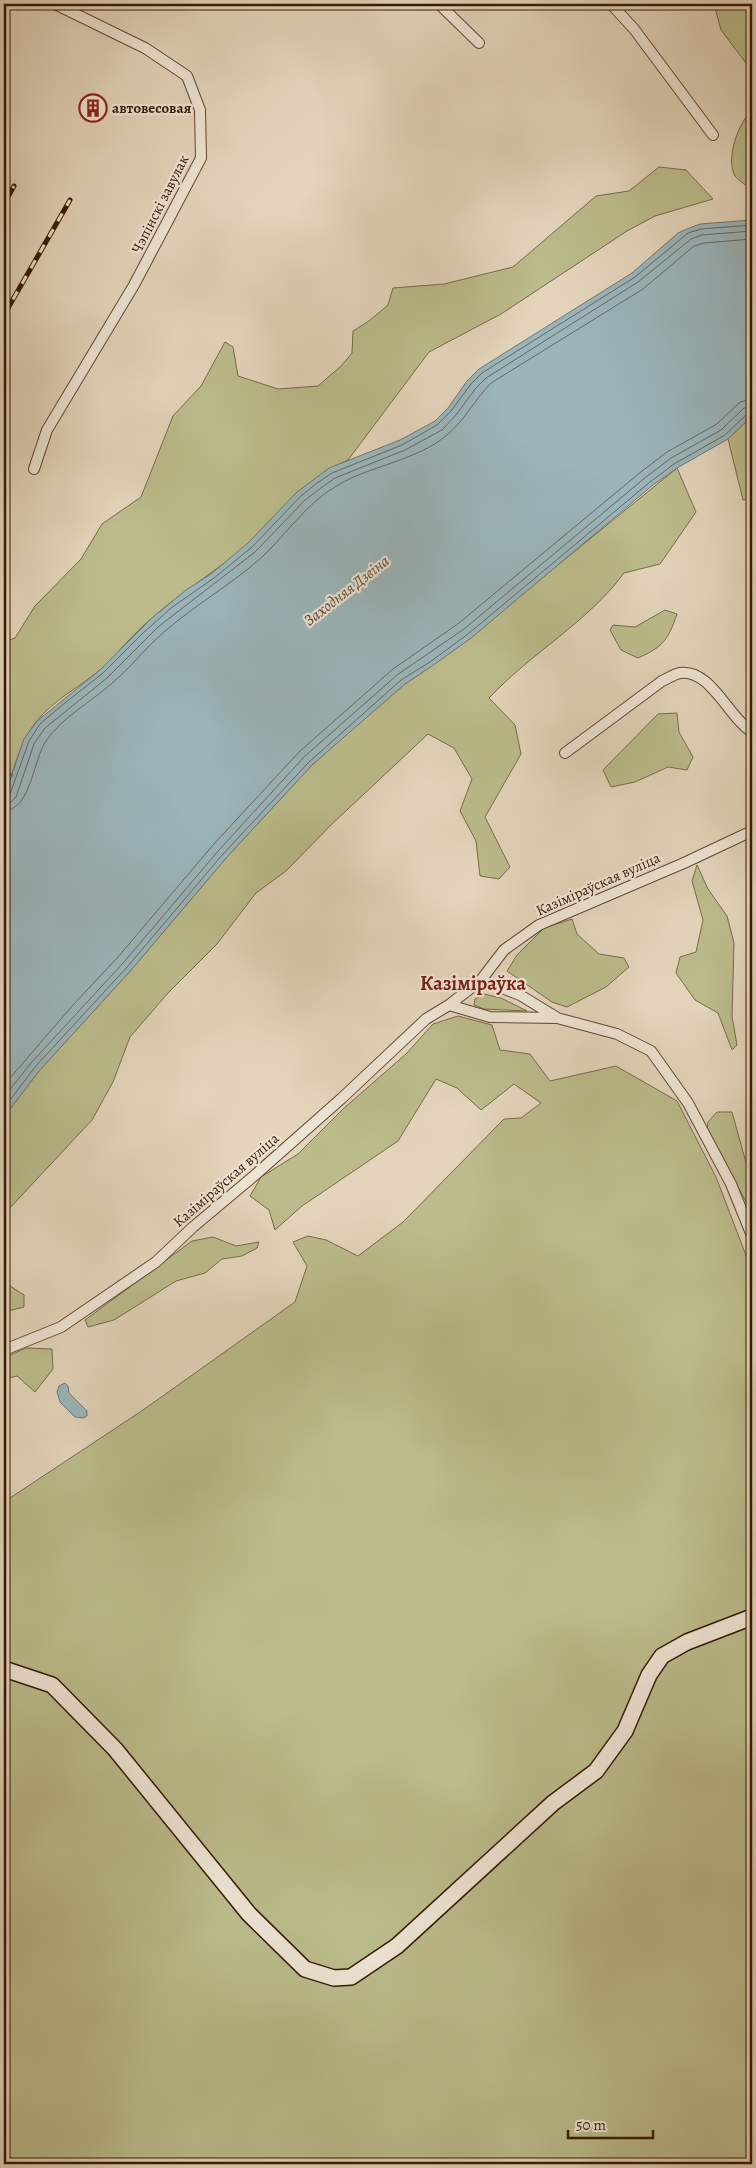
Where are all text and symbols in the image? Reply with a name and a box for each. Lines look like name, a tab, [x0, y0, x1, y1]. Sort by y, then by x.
building icon: автовесовая	[78, 93, 108, 123]
place label: автовесовая	[112, 98, 192, 118]
street label: Чэпінскі завулак	[127, 151, 194, 257]
water label: Заходняя Дзвіна	[299, 550, 394, 631]
street label: Казіміраўская вуліца	[533, 848, 664, 920]
district label: Казіміраўка	[420, 970, 526, 997]
street label: Казіміраўская вуліца	[169, 1128, 283, 1232]
scale bar	[568, 2108, 654, 2140]
text: 50 m	[576, 2115, 606, 2135]

